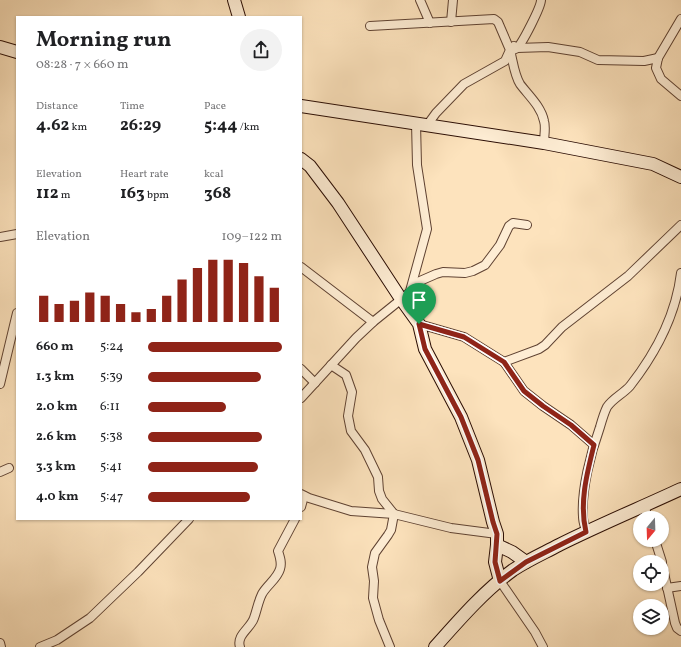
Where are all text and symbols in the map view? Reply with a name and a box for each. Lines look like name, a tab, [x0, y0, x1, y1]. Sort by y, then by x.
text: Morning run	[36, 25, 171, 56]
button: share	[240, 29, 282, 71]
text: 08:28 · 7 × 660 m	[36, 56, 129, 74]
text: Distance	[36, 99, 78, 114]
text: Time	[120, 99, 144, 114]
text: Pace	[204, 99, 226, 114]
text: 4.62	[36, 114, 69, 137]
text: 26:29	[120, 114, 161, 137]
text: 5:44	[204, 114, 238, 137]
text: km	[69, 120, 87, 135]
text: /km	[238, 120, 260, 135]
text: Elevation	[36, 167, 82, 182]
text: Heart rate	[120, 167, 169, 182]
text: kcal	[204, 167, 224, 182]
text: 112	[36, 182, 59, 205]
text: 163	[120, 182, 145, 205]
text: 368	[204, 182, 231, 205]
text: m	[59, 188, 70, 203]
text: bpm	[145, 188, 169, 203]
text: Elevation	[36, 228, 90, 246]
text: 109–122 m	[221, 228, 282, 246]
pin	[402, 283, 436, 324]
icon: arrive	[408, 289, 430, 311]
text: 660 m	[36, 338, 73, 356]
text: 5:24	[100, 338, 124, 356]
text: 1.3 km	[36, 368, 74, 386]
text: 5:39	[100, 368, 122, 386]
text: 2.0 km	[36, 398, 78, 416]
text: 6:11	[100, 398, 120, 416]
text: 2.6 km	[36, 428, 77, 446]
text: 5:38	[100, 428, 123, 446]
text: 3.3 km	[36, 458, 76, 476]
text: 5:41	[100, 458, 122, 476]
text: 4.0 km	[36, 488, 79, 506]
text: 5:47	[100, 488, 123, 506]
north arrow	[633, 511, 669, 547]
map controls	[633, 511, 669, 635]
button: locate	[633, 555, 669, 591]
button: layers	[633, 599, 669, 635]

